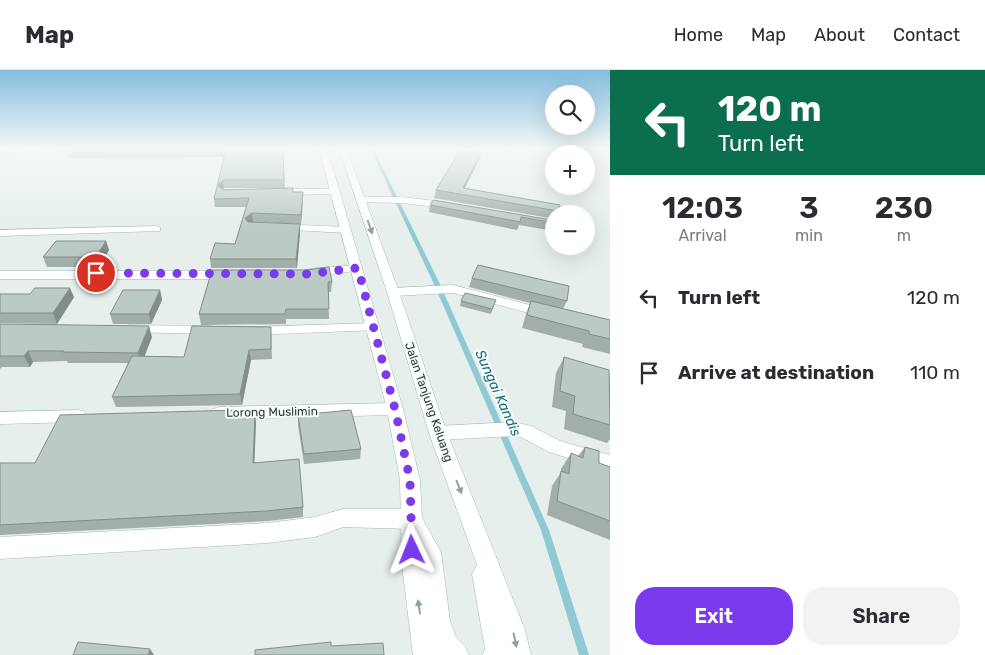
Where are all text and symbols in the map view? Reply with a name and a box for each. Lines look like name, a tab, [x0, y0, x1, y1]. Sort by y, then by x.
text: Map	[25, 21, 74, 49]
text: Home	[674, 24, 723, 46]
text: Map	[751, 24, 786, 46]
text: About	[814, 24, 865, 46]
text: Contact	[893, 24, 960, 46]
map controls	[545, 85, 595, 255]
button: search	[545, 85, 595, 135]
text: 120 m	[718, 88, 821, 130]
icon: left	[635, 90, 700, 155]
text: Turn left	[718, 130, 804, 157]
button: +	[545, 145, 595, 195]
text: 12:03	[662, 190, 743, 226]
text: 3	[799, 190, 819, 226]
text: 230	[875, 190, 933, 226]
button: −	[545, 205, 595, 255]
one-way arrow	[367, 220, 374, 235]
text: Arrival	[679, 226, 727, 245]
text: min	[795, 226, 823, 245]
text: m	[897, 226, 911, 245]
pin	[75, 252, 117, 294]
icon: arrive	[82, 259, 110, 287]
icon: left	[635, 284, 663, 312]
text: Turn left	[678, 286, 760, 309]
text: 120 m	[907, 286, 960, 309]
street label: Jalan Tanjung Keluang	[402, 340, 456, 464]
water label: Sungai Kandis	[471, 347, 525, 439]
icon: arrive	[635, 359, 663, 387]
text: Arrive at destination	[678, 361, 874, 384]
text: 110 m	[910, 361, 960, 384]
street label: Lorong Muslimin	[226, 404, 318, 420]
one-way arrow	[455, 480, 463, 495]
position arrow	[385, 523, 437, 575]
button: Exit	[635, 587, 793, 645]
button: Share	[803, 587, 960, 645]
one-way arrow	[414, 598, 422, 614]
one-way arrow	[511, 632, 519, 647]

